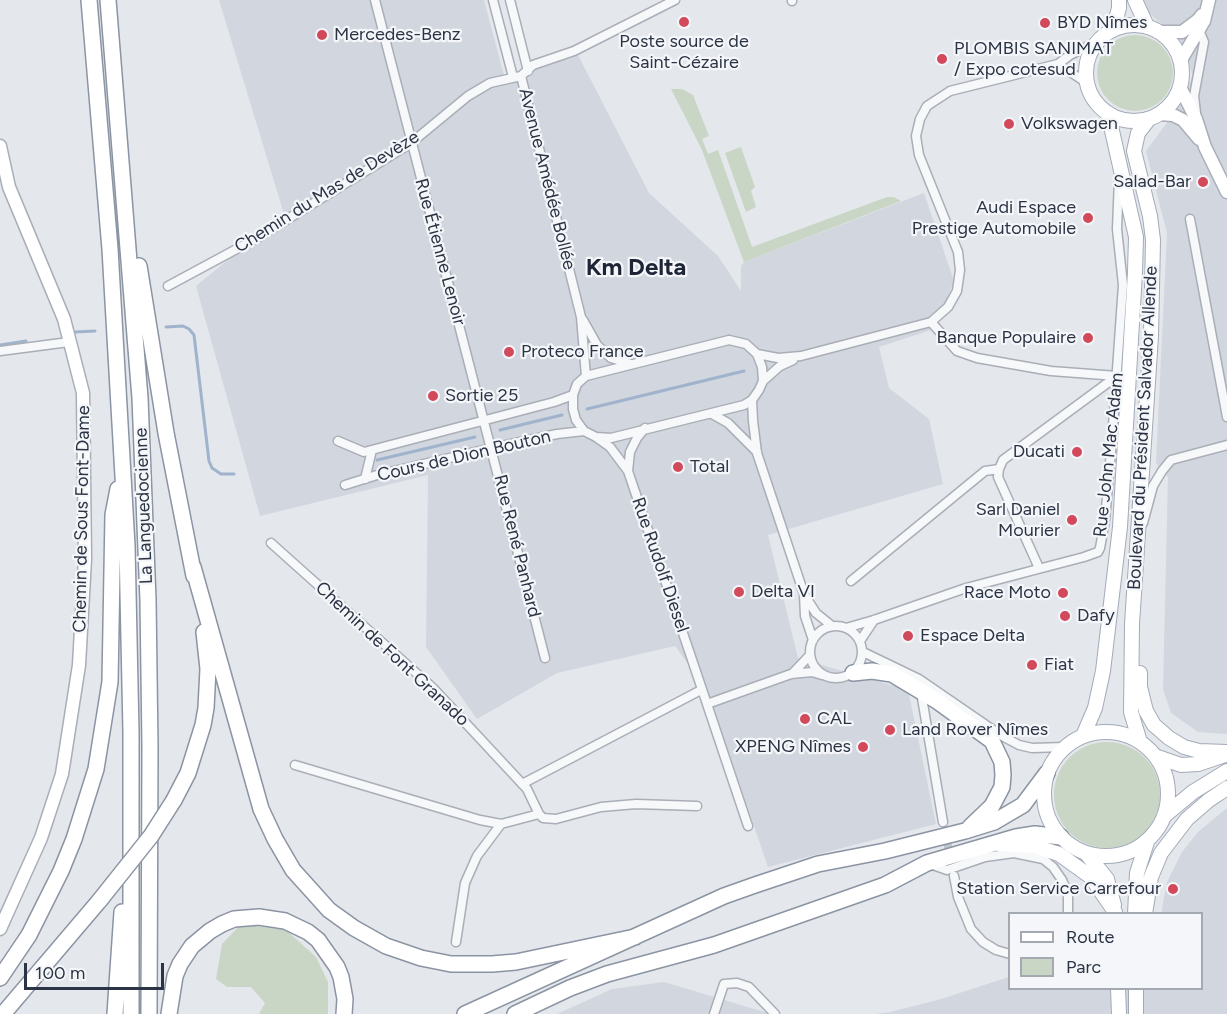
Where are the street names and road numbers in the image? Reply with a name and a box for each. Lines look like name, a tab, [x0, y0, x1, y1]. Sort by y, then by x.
street label: Avenue Amédée Bollée	[514, 86, 580, 272]
street label: Chemin du Mas de Devèze	[231, 126, 423, 258]
street label: Rue Étienne Lenoir	[410, 176, 470, 328]
street label: Boulevard du Président Salvador Allende	[1124, 265, 1162, 591]
street label: Rue John Mac Adam	[1090, 372, 1128, 538]
street label: Chemin de Sous Font-Dame	[69, 405, 95, 633]
street label: Cours de Dion Bouton	[375, 426, 553, 486]
street label: La Languedocienne	[130, 427, 158, 585]
street label: Rue René Panhard	[489, 472, 545, 620]
street label: Rue Rudolf Diesel	[627, 495, 693, 635]
street label: Chemin de Font Granado	[311, 577, 473, 731]

